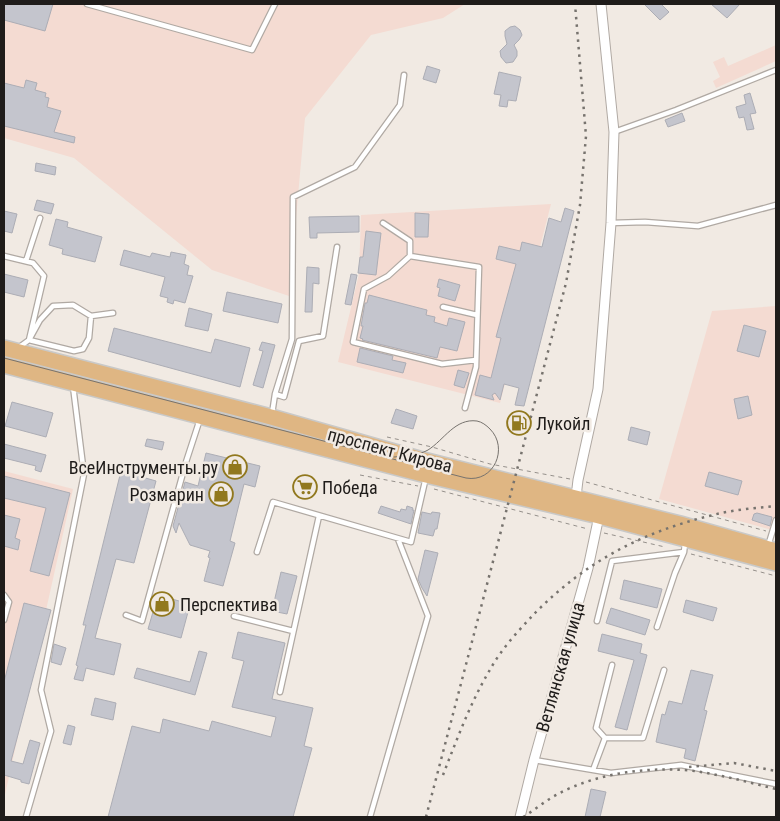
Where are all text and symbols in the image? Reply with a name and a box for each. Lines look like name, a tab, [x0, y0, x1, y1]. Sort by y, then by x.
fuel station icon: Лукойл	[506, 410, 532, 436]
place label: Лукойл	[536, 413, 590, 434]
street label: проспект Кирова	[325, 423, 455, 477]
shop icon: ВсеИнструменты.ру	[222, 454, 248, 480]
place label: ВсеИнструменты.ру	[69, 457, 218, 478]
supermarket icon: Победа	[292, 474, 318, 500]
place label: Победа	[322, 477, 378, 498]
shop icon: Розмарин	[208, 481, 234, 507]
place label: Розмарин	[130, 484, 204, 505]
shop icon: Перспектива	[149, 591, 175, 617]
place label: Перспектива	[180, 594, 278, 615]
street label: Ветлянская улица	[531, 600, 589, 734]

